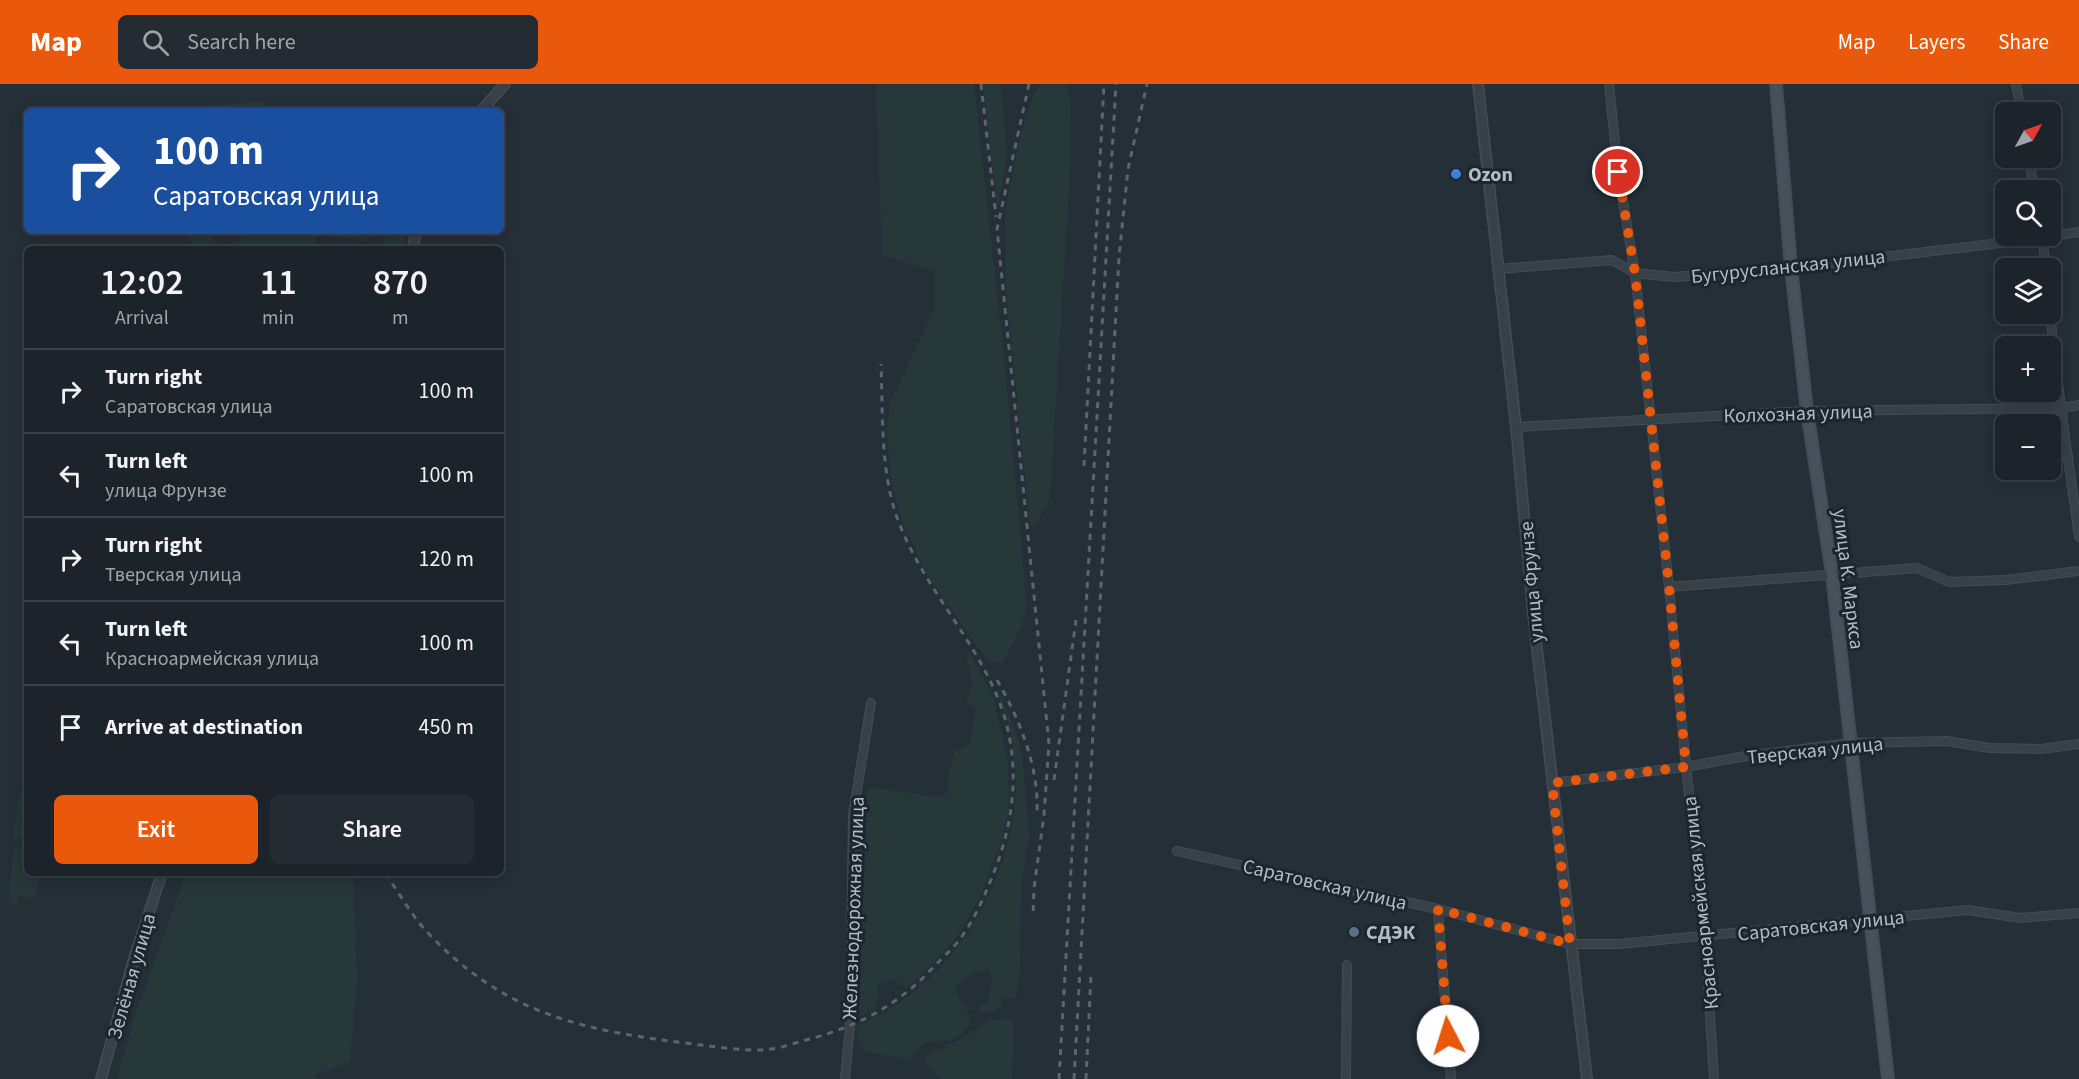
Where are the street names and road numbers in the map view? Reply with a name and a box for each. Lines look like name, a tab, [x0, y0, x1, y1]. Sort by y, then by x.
street label: Бугурусланская улица	[1690, 243, 1887, 291]
street label: Колхозная улица	[1723, 397, 1873, 431]
street label: улица К. Маркса	[1826, 507, 1871, 651]
street label: улица Фрунзе	[1513, 520, 1551, 644]
street label: Тверская улица	[1746, 730, 1884, 772]
street label: Красноармейская улица	[1676, 795, 1726, 1011]
street label: Железнодорожная улица	[836, 796, 872, 1020]
street label: Саратовская улица	[1240, 852, 1410, 917]
street label: Саратовская улица	[1736, 903, 1906, 949]
street label: Зелёная улица	[101, 910, 163, 1042]

